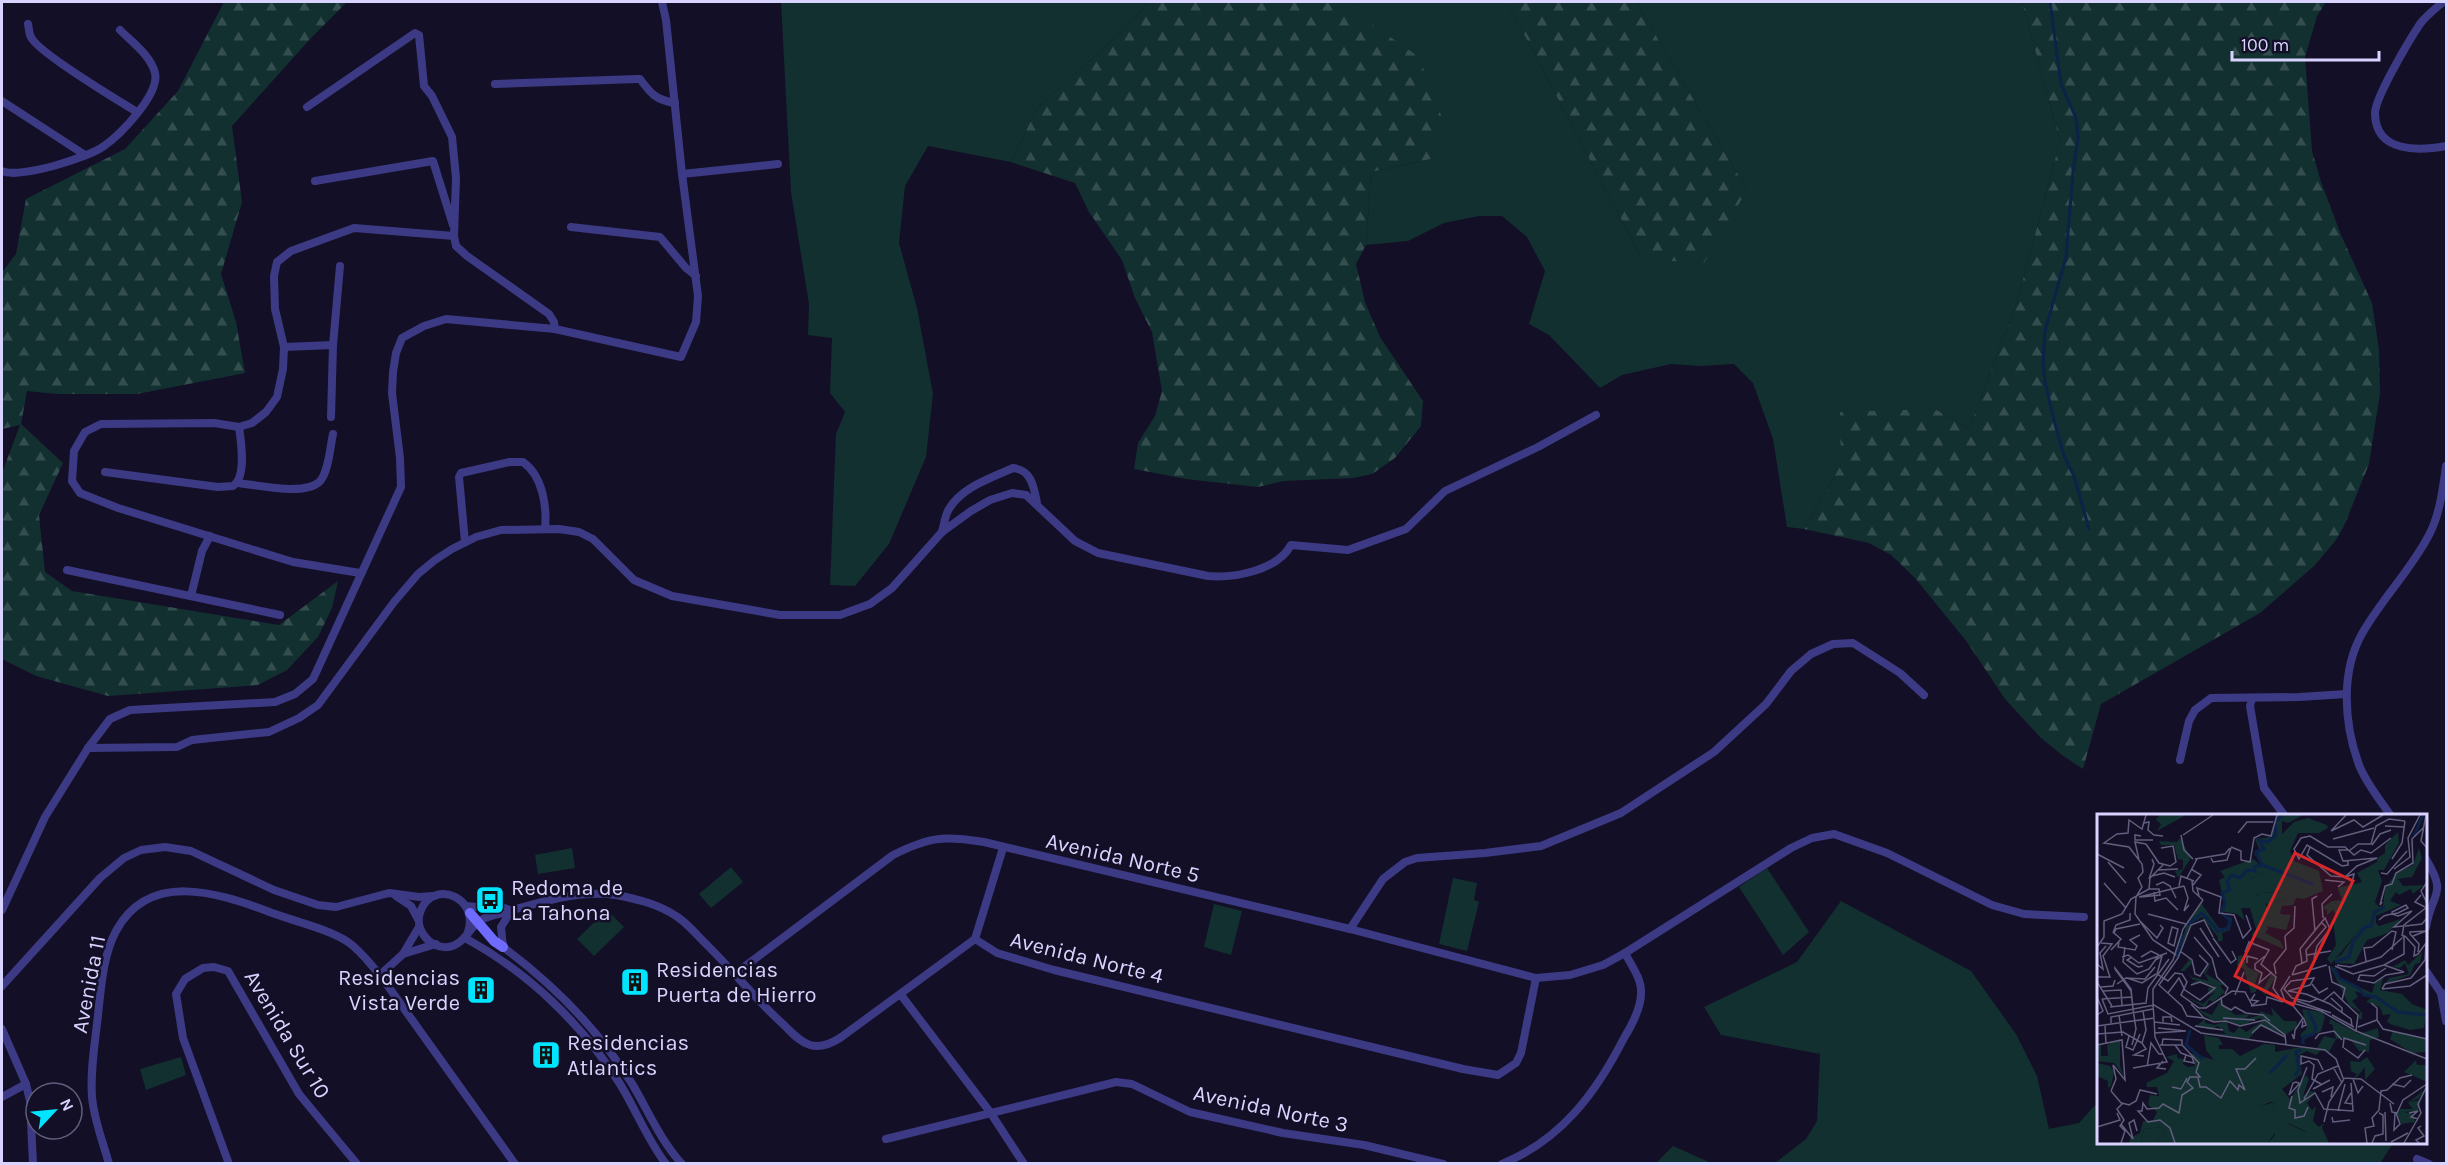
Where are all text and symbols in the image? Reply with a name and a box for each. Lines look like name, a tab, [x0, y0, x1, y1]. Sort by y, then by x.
scale bar	[2232, 24, 2379, 62]
text: 100 m	[2241, 34, 2289, 56]
inset map	[2097, 814, 2427, 1144]
street label: Avenida Norte 5	[1043, 828, 1202, 888]
place label: Redoma de La Tahona	[511, 875, 623, 926]
bus stop icon: Redoma de La Tahona	[474, 884, 506, 916]
street label: Avenida Norte 4	[1008, 926, 1166, 990]
street label: Avenida 11	[67, 933, 111, 1035]
place label: Residencias Puerta de Hierro	[656, 957, 816, 1008]
place label: Residencias Vista Verde	[338, 965, 460, 1016]
street label: Avenida Sur 10	[239, 966, 336, 1103]
building icon: Residencias Puerta de Hierro	[619, 966, 651, 998]
building icon: Residencias Vista Verde	[465, 974, 497, 1006]
place label: Residencias Atlantics	[567, 1030, 689, 1081]
building icon: Residencias Atlantics	[530, 1039, 562, 1071]
street label: Avenida Norte 3	[1191, 1080, 1351, 1138]
north arrow	[24, 1081, 84, 1141]
text: N	[56, 1095, 78, 1114]

